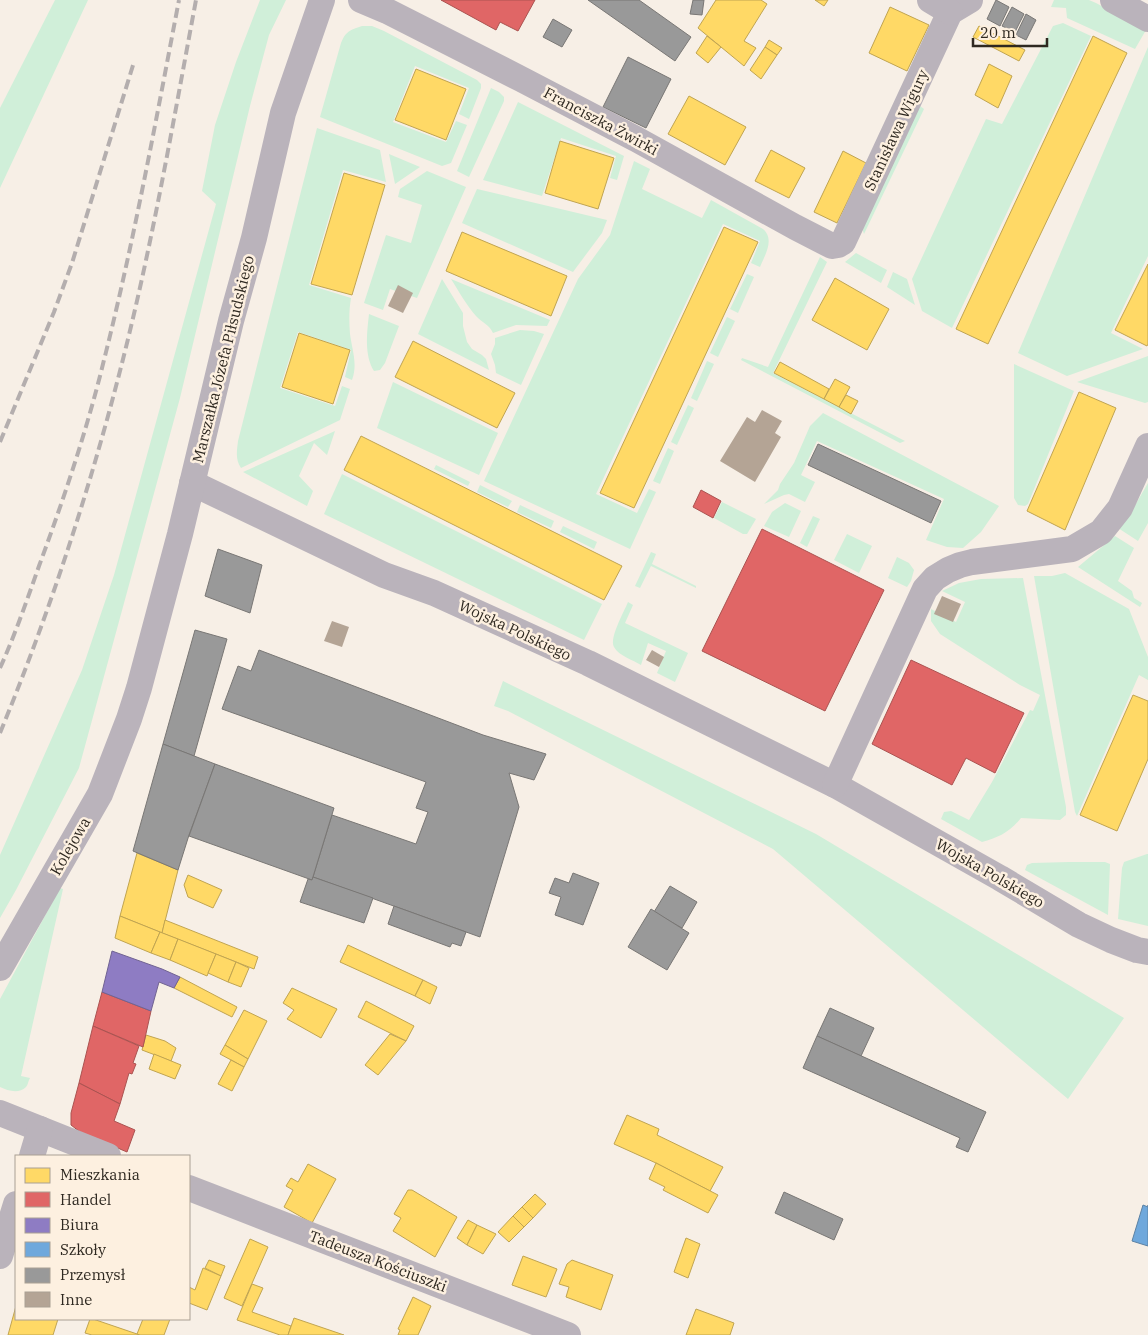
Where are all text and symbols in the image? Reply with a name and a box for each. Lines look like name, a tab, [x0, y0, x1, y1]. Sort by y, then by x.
scale bar	[973, 15, 1047, 47]
text: 20 m	[980, 23, 1016, 42]
street label: Stanisława Wigury	[860, 66, 932, 194]
street label: Franciszka Żwirki	[541, 83, 662, 159]
street label: Marszałka Józefa Piłsudskiego	[188, 253, 258, 465]
street label: Wojska Polskiego	[456, 596, 574, 664]
street label: Kolejowa	[46, 814, 94, 878]
street label: Wojska Polskiego	[932, 834, 1048, 912]
legend	[15, 1155, 190, 1320]
text: Mieszkania	[60, 1165, 140, 1184]
text: Handel	[60, 1190, 111, 1209]
text: Biura	[60, 1215, 99, 1234]
street label: Tadeusza Kościuszki	[306, 1226, 450, 1296]
text: Szkoły	[60, 1240, 106, 1259]
text: Przemysł	[60, 1265, 126, 1284]
text: Inne	[60, 1290, 92, 1309]

